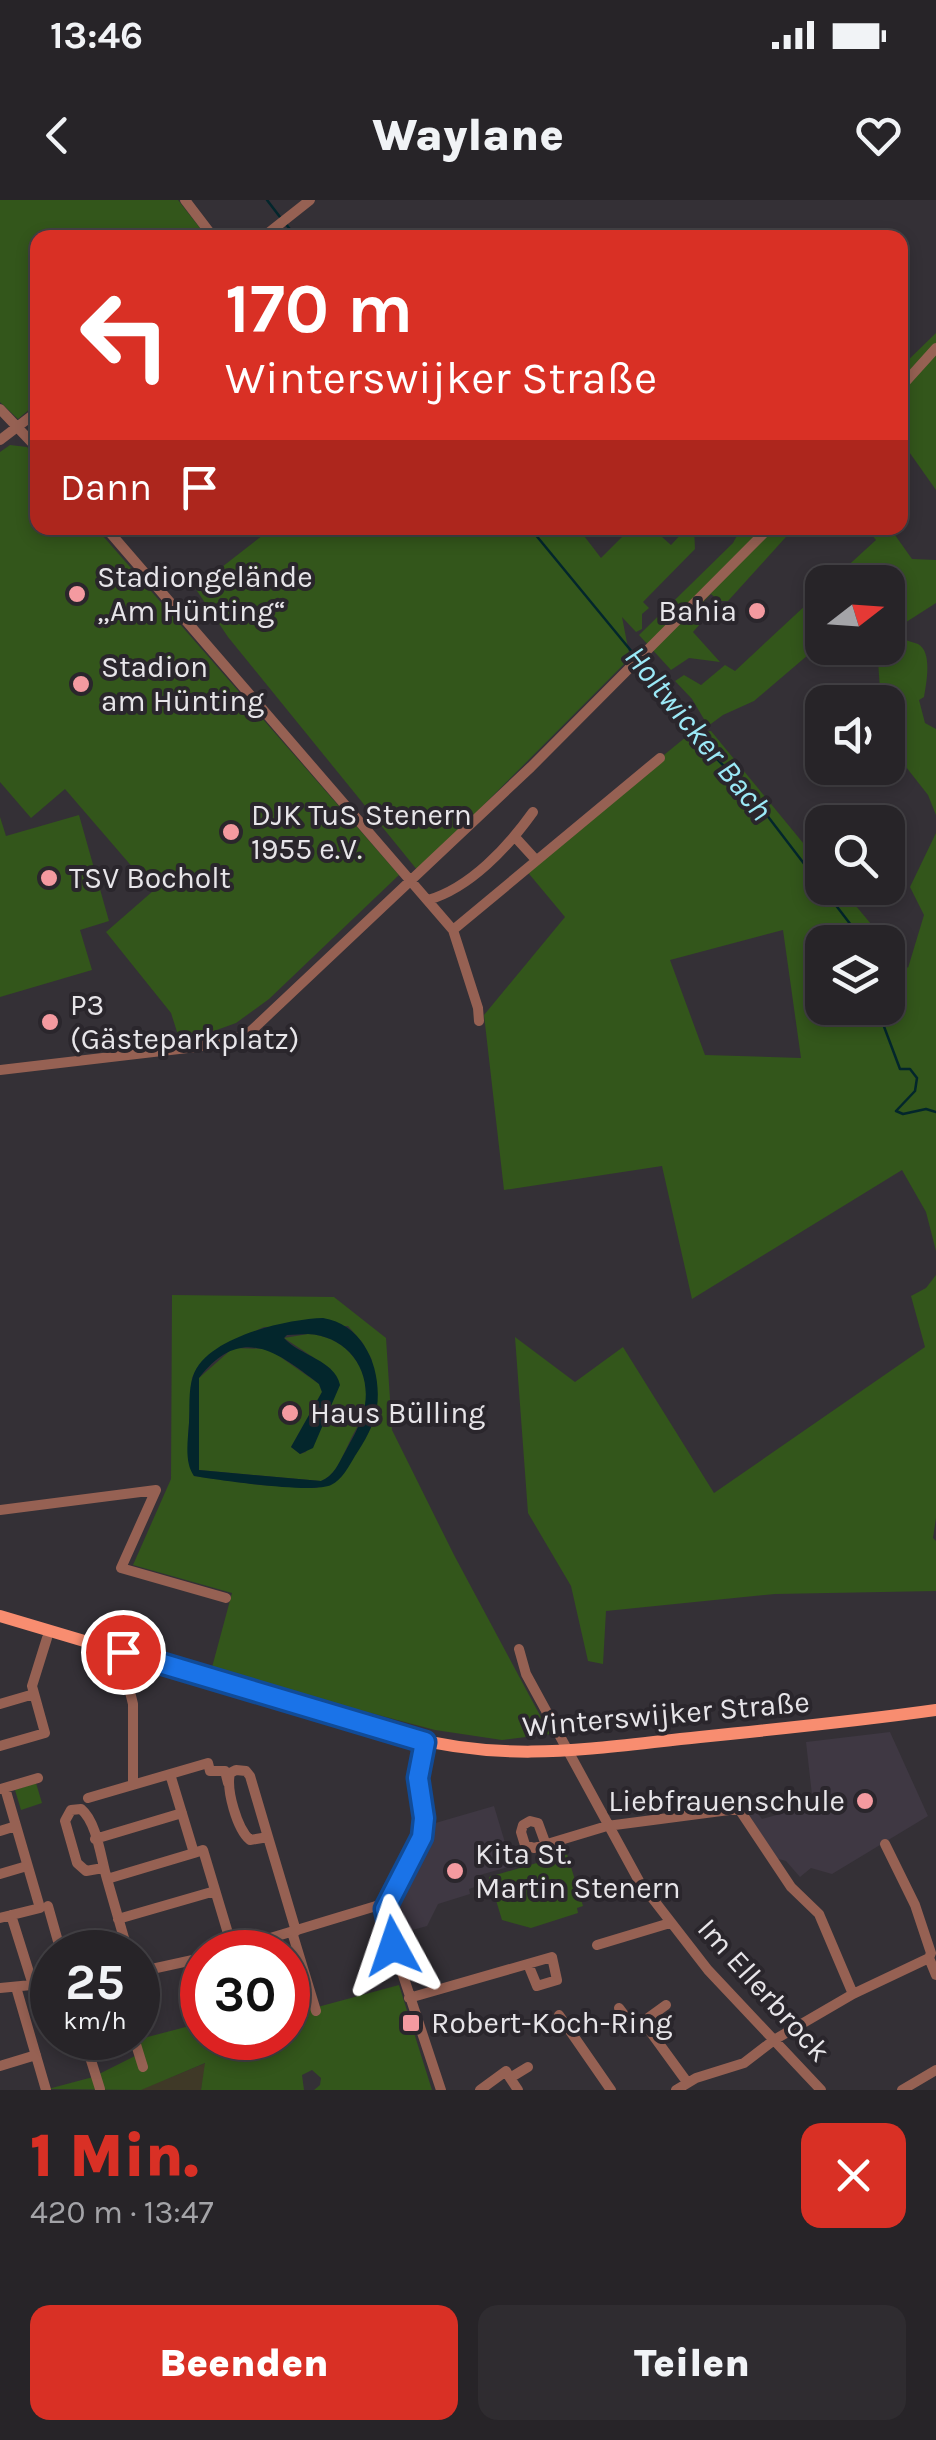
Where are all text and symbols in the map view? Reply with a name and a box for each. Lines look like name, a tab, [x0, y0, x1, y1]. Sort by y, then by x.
text: 13:46	[50, 13, 143, 58]
icon: back	[30, 108, 85, 163]
icon: heart	[851, 108, 906, 163]
text: Waylane	[372, 109, 564, 161]
text: 170 m	[225, 268, 413, 350]
icon: left	[60, 270, 190, 400]
text: Winterswijker Straße	[225, 352, 657, 404]
icon: arrive	[172, 460, 227, 515]
text: Dann	[60, 465, 152, 510]
place label: Stadiongelände „Am Hünting“	[97, 559, 313, 629]
north arrow	[805, 565, 905, 665]
map controls	[805, 565, 905, 1025]
marker: Stadiongelände „Am Hünting“	[66, 583, 88, 605]
place label: Bahia	[658, 593, 737, 629]
marker: Bahia	[746, 600, 768, 622]
water label: Holtwicker Bach	[617, 639, 780, 828]
place label: Stadion am Hünting	[101, 649, 264, 719]
marker: Stadion am Hünting	[70, 673, 92, 695]
button: sound	[805, 685, 905, 785]
place label: DJK TuS Stenern 1955 e.V.	[251, 797, 472, 867]
button: search	[805, 805, 905, 905]
marker: DJK TuS Stenern 1955 e.V.	[220, 821, 242, 843]
place label: TSV Bocholt	[69, 860, 231, 896]
marker: TSV Bocholt	[38, 867, 60, 889]
button: layers	[805, 925, 905, 1025]
place label: P3 (Gästeparkplatz)	[70, 987, 299, 1057]
marker: P3 (Gästeparkplatz)	[39, 1011, 61, 1033]
place label: Haus Bülling	[310, 1395, 485, 1431]
marker: Haus Bülling	[279, 1402, 301, 1424]
pin	[81, 1610, 166, 1695]
icon: arrive	[96, 1625, 151, 1680]
street label: Winterswijker Straße	[521, 1684, 811, 1744]
place label: Liebfrauenschule	[608, 1783, 845, 1819]
marker: Liebfrauenschule	[854, 1790, 876, 1812]
place label: Kita St. Martin Stenern	[475, 1836, 681, 1906]
marker: Kita St. Martin Stenern	[444, 1860, 466, 1882]
position arrow	[341, 1894, 445, 1998]
street label: Im Ellerbrock	[690, 1911, 838, 2069]
speed limit sign: 30	[180, 1930, 310, 2060]
text: 25	[65, 1953, 125, 2012]
place label: Robert-Koch-Ring	[431, 2005, 673, 2041]
text: km/h	[63, 2006, 127, 2035]
marker: Robert-Koch-Ring	[400, 2012, 422, 2034]
text: 1 Min.	[30, 2121, 199, 2191]
button: close	[801, 2123, 906, 2228]
text: 420 m · 13:47	[30, 2194, 214, 2231]
button: Beenden	[30, 2305, 458, 2420]
button: Teilen	[478, 2305, 906, 2420]

